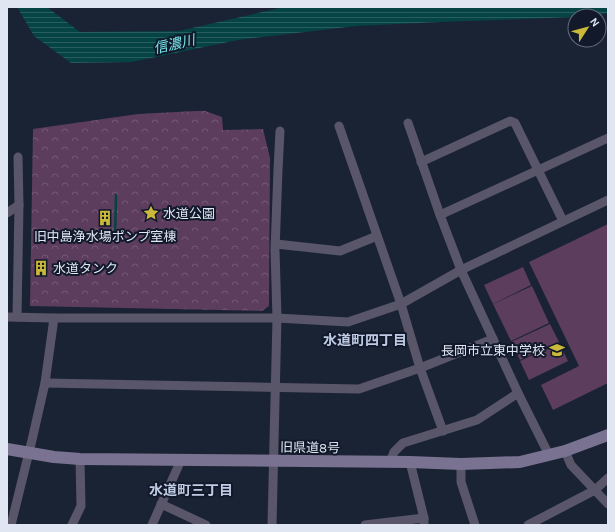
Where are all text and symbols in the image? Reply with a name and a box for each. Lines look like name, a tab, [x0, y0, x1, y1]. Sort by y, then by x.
north arrow	[567, 8, 607, 48]
text: N	[587, 15, 602, 29]
water label: 信濃川	[152, 31, 198, 57]
place icon: 水道公園	[142, 204, 160, 222]
place label: 水道公園	[163, 206, 215, 221]
building icon: 旧中島浄水場ポンプ室棟	[96, 209, 114, 227]
place label: 旧中島浄水場ポンプ室棟	[34, 229, 176, 244]
building icon: 水道タンク	[32, 259, 50, 277]
place label: 水道タンク	[53, 261, 118, 276]
district label: 水道町四丁目	[323, 332, 407, 349]
school or university icon: 長岡市立東中学校	[548, 341, 566, 359]
place label: 長岡市立東中学校	[441, 343, 545, 358]
street label: 旧県道8号	[280, 439, 340, 456]
district label: 水道町三丁目	[149, 482, 233, 499]

